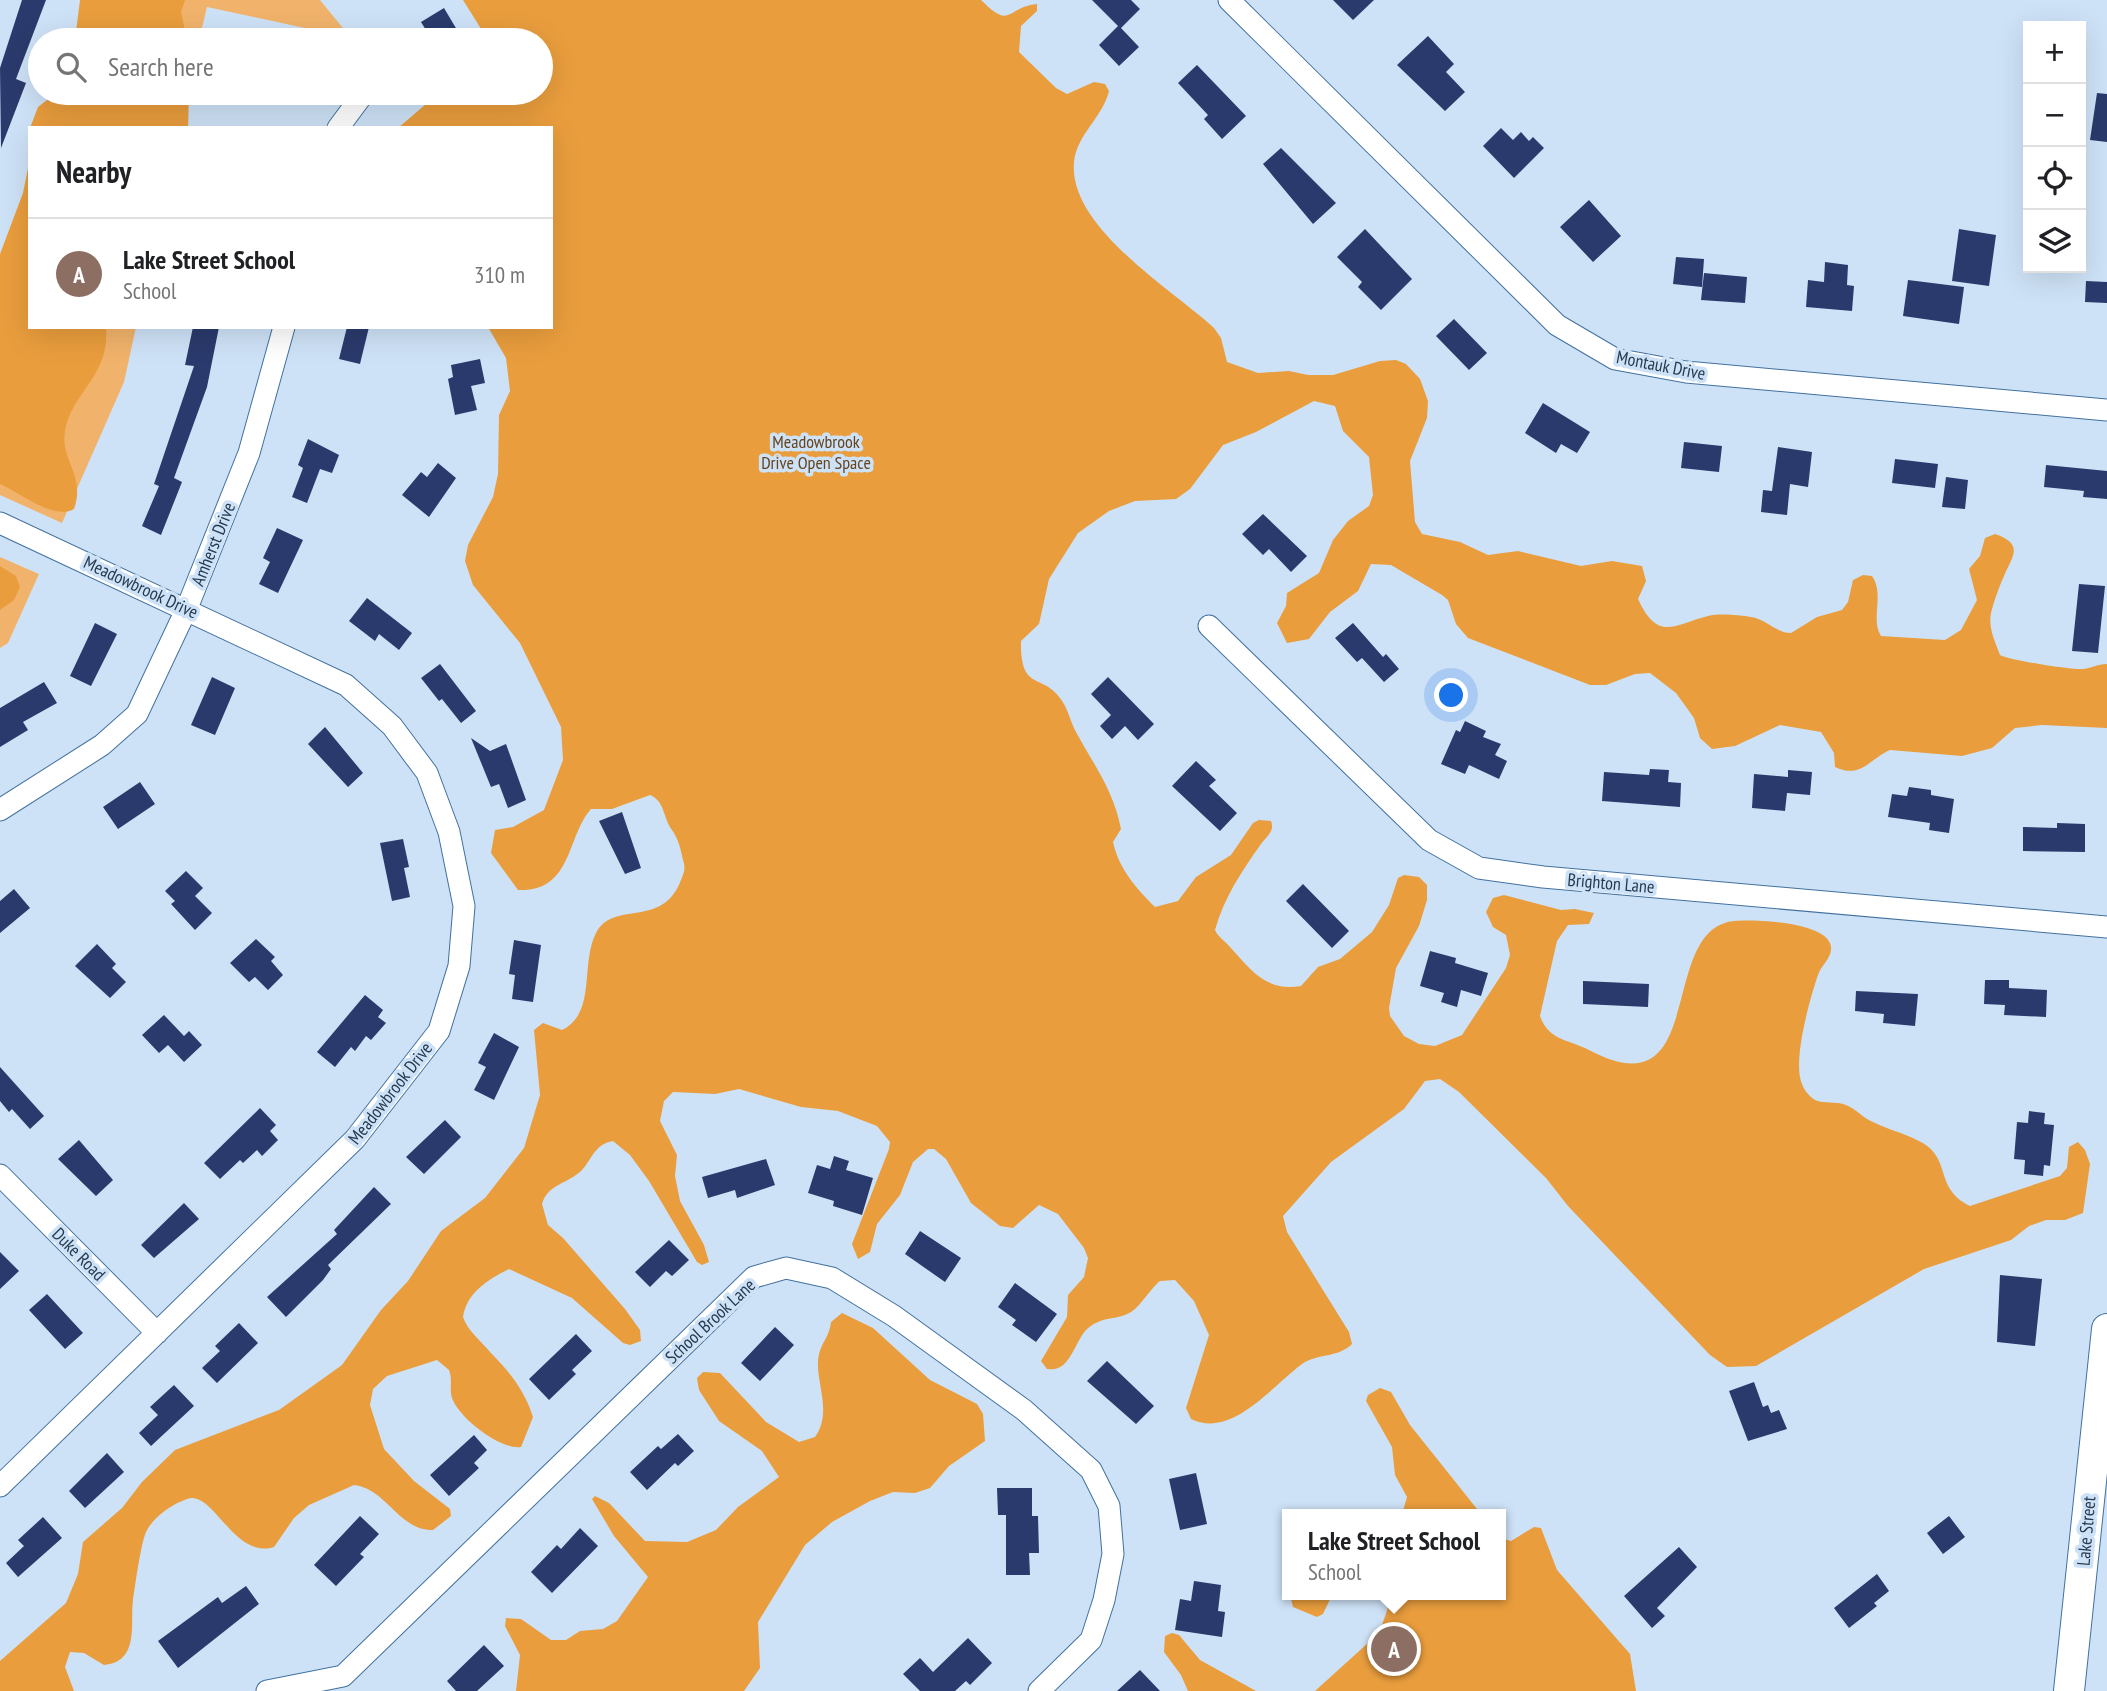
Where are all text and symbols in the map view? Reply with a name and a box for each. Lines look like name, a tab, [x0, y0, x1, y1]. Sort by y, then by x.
map controls	[2023, 21, 2086, 273]
button: +	[2023, 21, 2086, 84]
search box	[28, 28, 553, 105]
icon: search	[52, 48, 90, 86]
text: Search here	[108, 50, 214, 83]
button: −	[2023, 84, 2086, 147]
button: locate	[2023, 147, 2086, 210]
text: Nearby	[56, 152, 131, 191]
button: layers	[2023, 210, 2086, 273]
text: Lake Street School	[123, 243, 295, 276]
text: A	[73, 260, 85, 289]
text: 310 m	[474, 260, 525, 289]
text: School	[123, 276, 176, 305]
street label: Montauk Drive	[1615, 345, 1707, 385]
park label: Meadowbrook Drive Open Space	[761, 430, 871, 474]
street label: Amherst Drive	[186, 499, 240, 589]
street label: Meadowbrook Drive	[80, 550, 202, 624]
your location	[1434, 678, 1468, 712]
street label: Brighton Lane	[1567, 868, 1655, 898]
street label: Meadowbrook Drive	[343, 1037, 437, 1149]
street label: Duke Road	[48, 1223, 110, 1285]
street label: School Brook Lane	[660, 1273, 760, 1369]
street label: Lake Street	[2072, 1495, 2100, 1567]
popup	[1282, 1509, 1506, 1600]
text: Lake Street School	[1308, 1524, 1480, 1557]
text: School	[1308, 1557, 1361, 1586]
pin: A	[1371, 1623, 1417, 1675]

